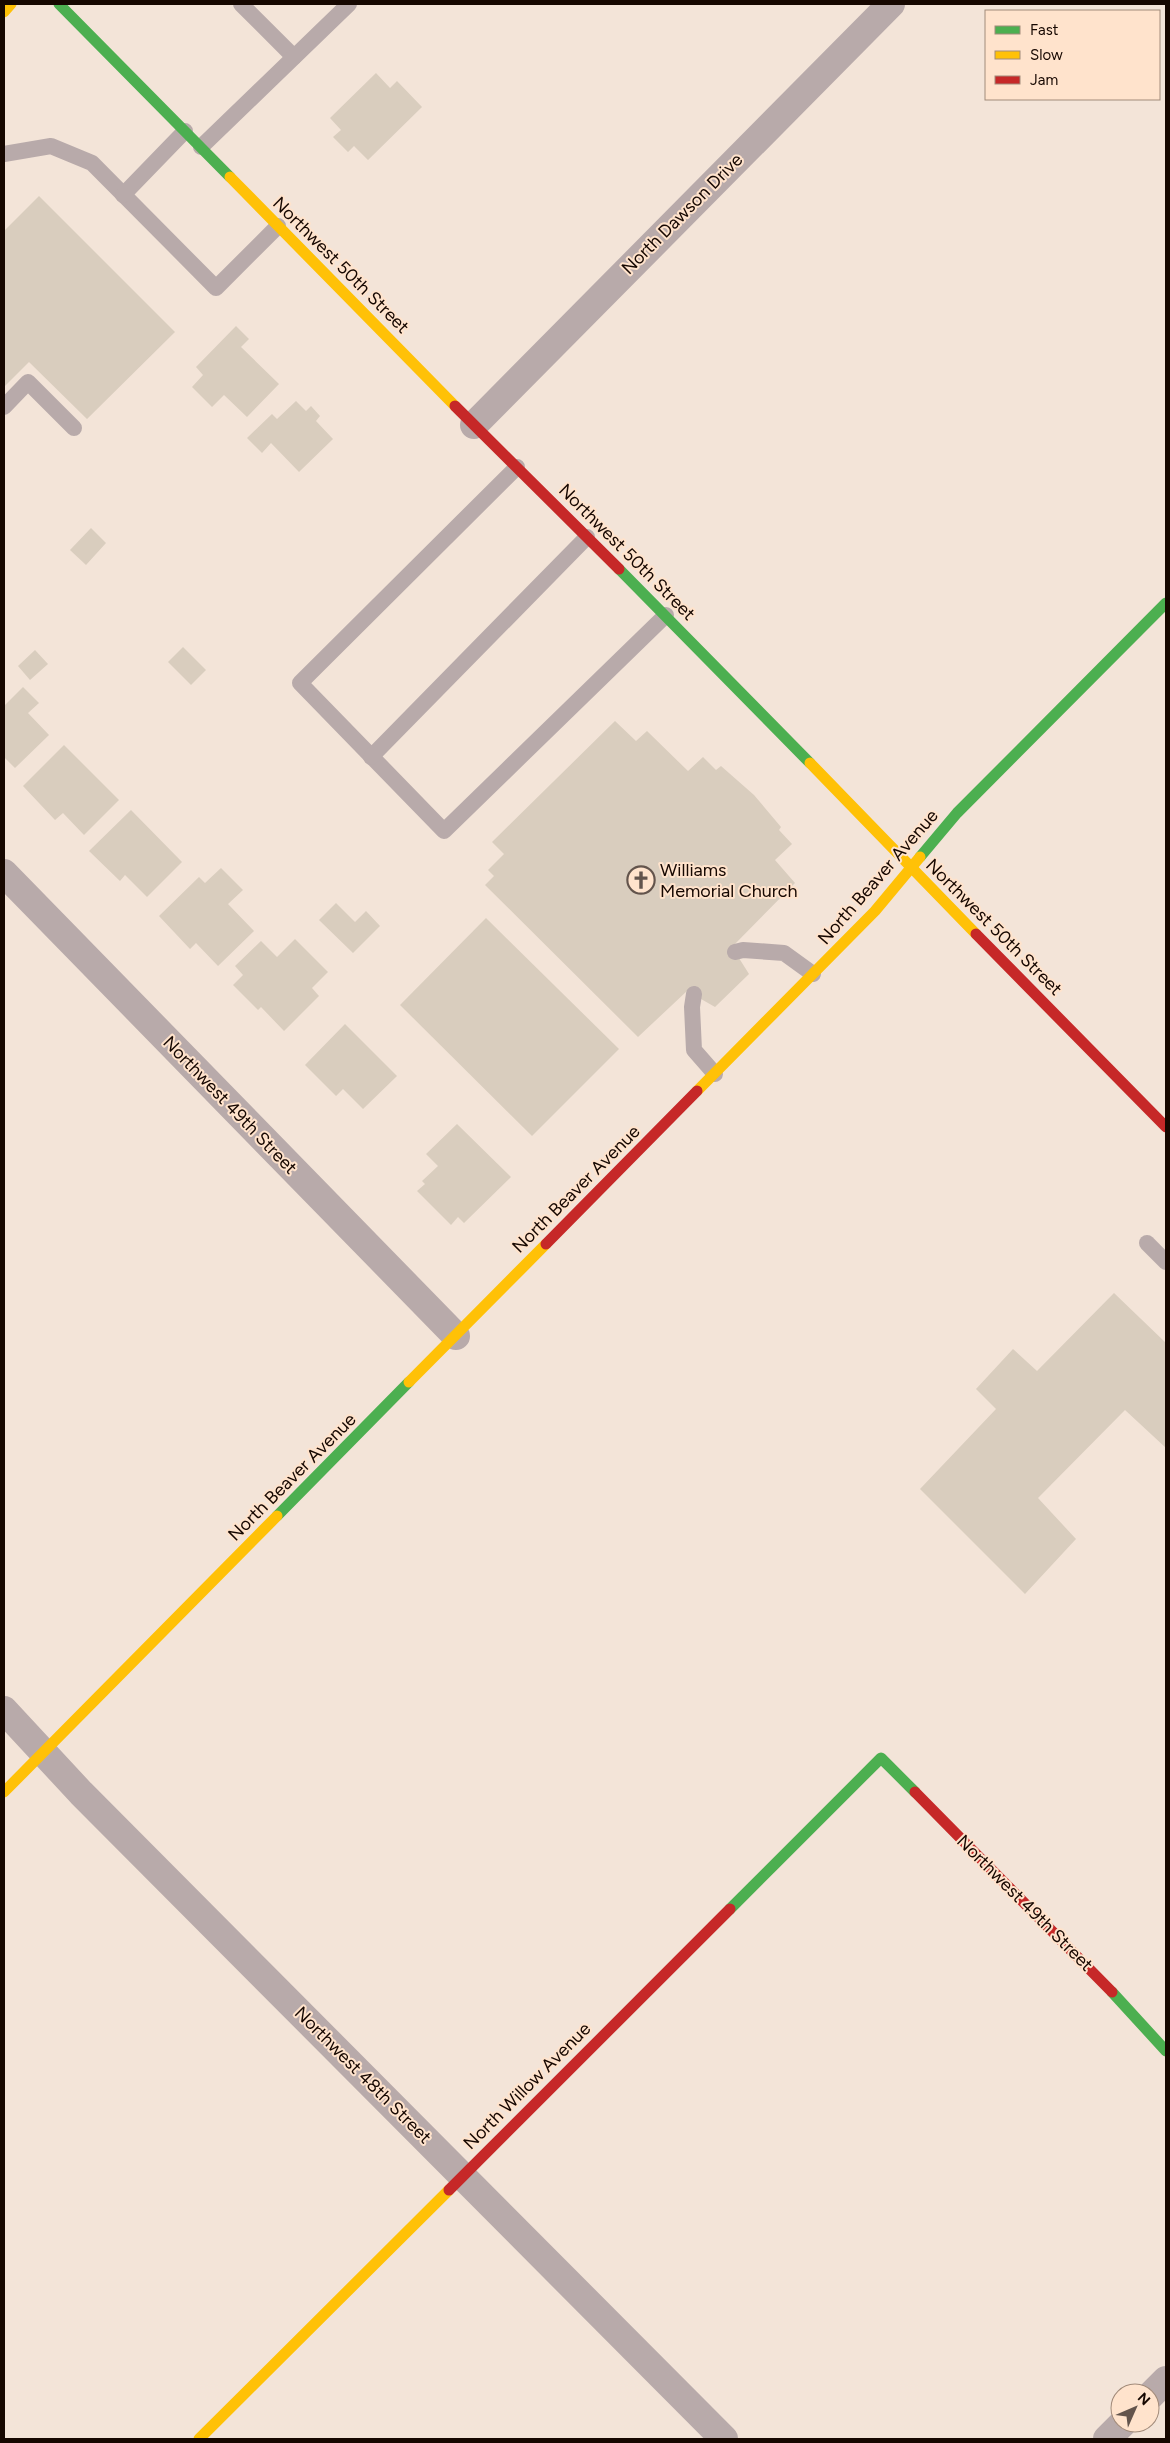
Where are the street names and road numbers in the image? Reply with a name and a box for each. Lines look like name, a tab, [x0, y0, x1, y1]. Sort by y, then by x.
street label: North Dawson Drive	[617, 149, 747, 279]
street label: Northwest 50th Street	[268, 192, 414, 338]
street label: Northwest 50th Street	[554, 479, 700, 625]
street label: North Beaver Avenue	[813, 805, 943, 949]
street label: Northwest 50th Street	[921, 854, 1067, 1000]
street label: Northwest 49th Street	[158, 1031, 302, 1179]
street label: North Beaver Avenue	[507, 1120, 645, 1258]
street label: North Beaver Avenue	[223, 1408, 361, 1546]
street label: Northwest 49th Street	[952, 1830, 1098, 1976]
street label: Northwest 48th Street	[290, 2002, 436, 2148]
street label: North Willow Avenue	[459, 2018, 595, 2154]

